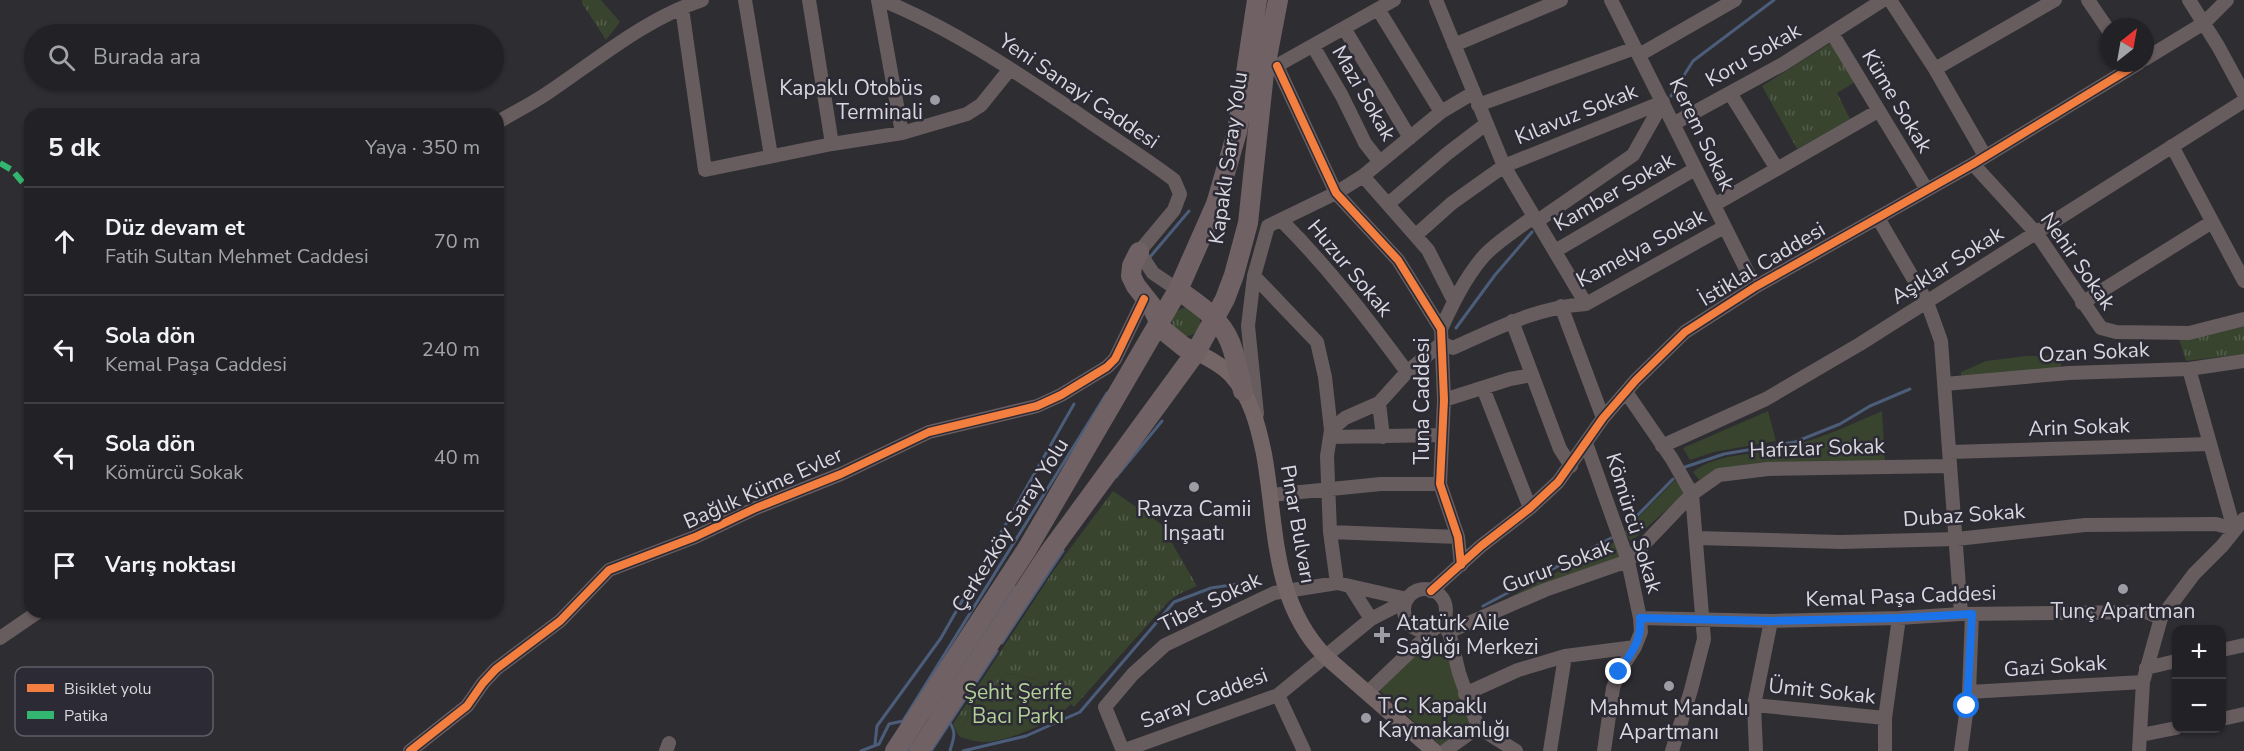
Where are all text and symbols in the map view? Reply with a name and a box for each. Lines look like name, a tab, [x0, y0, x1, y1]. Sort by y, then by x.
street label: Koru Sokak	[1700, 16, 1806, 94]
north arrow	[2100, 18, 2154, 72]
search box	[24, 24, 504, 90]
street label: Yeni Sanayi Caddesi	[992, 26, 1165, 155]
street label: Mazi Sokak	[1325, 40, 1403, 146]
icon: search	[45, 41, 78, 74]
text: Burada ara	[93, 42, 201, 72]
street label: Küme Sokak	[1855, 44, 1939, 158]
street label: Kapaklı Saray Yolu	[1202, 70, 1254, 246]
street label: Kerem Sokak	[1663, 73, 1742, 196]
place label: Kapaklı Otobüs Terminali	[779, 74, 923, 126]
street label: Kılavuz Sokak	[1511, 77, 1642, 151]
marker: Kapaklı Otobüs Terminali	[928, 93, 942, 107]
text: 5 dk	[48, 130, 100, 165]
text: Yaya · 350 m	[365, 134, 480, 161]
street label: Kamber Sokak	[1548, 146, 1680, 238]
street label: Kamelya Sokak	[1571, 202, 1711, 294]
street label: Nehir Sokak	[2034, 207, 2122, 316]
text: Düz devam et	[105, 213, 245, 243]
street label: Huzur Sokak	[1301, 213, 1399, 323]
street label: İstiklal Caddesi	[1694, 215, 1830, 313]
street label: Aşıklar Sokak	[1886, 219, 2009, 311]
icon: ahead	[48, 225, 81, 258]
text: 70 m	[434, 228, 480, 255]
text: Fatih Sultan Mehmet Caddesi	[105, 243, 369, 270]
text: Sola dön	[105, 321, 195, 351]
icon: left	[48, 333, 81, 366]
street label: Ozan Sokak	[2038, 335, 2151, 369]
text: 240 m	[422, 336, 480, 363]
street label: Tuna Caddesi	[1408, 338, 1436, 464]
text: Kemal Paşa Caddesi	[105, 351, 287, 378]
street label: Arin Sokak	[2028, 411, 2131, 443]
text: Sola dön	[105, 429, 195, 459]
street label: Hafızlar Sokak	[1749, 432, 1886, 464]
street label: Çerkezköy Saray Yolu	[945, 433, 1075, 617]
street label: Bağlık Küme Evler	[679, 440, 847, 536]
icon: left	[48, 441, 81, 474]
text: 40 m	[434, 444, 480, 471]
street label: Kömürcü Sokak	[1599, 449, 1669, 597]
text: Kömürcü Sokak	[105, 459, 243, 486]
street label: Pınar Bulvarı	[1274, 462, 1322, 586]
marker: Ravza Camii İnşaatı	[1187, 480, 1201, 494]
place label: Ravza Camii İnşaatı	[1137, 495, 1251, 547]
street label: Dubaz Sokak	[1902, 497, 2027, 533]
street label: Gurur Sokak	[1498, 532, 1617, 600]
icon: arrive	[48, 549, 81, 582]
text: Varış noktası	[105, 550, 236, 580]
street label: Tibet Sokak	[1154, 565, 1266, 639]
street label: Kemal Paşa Caddesi	[1805, 579, 1997, 613]
marker: Tunç Apartman	[2116, 582, 2130, 596]
place label: Tunç Apartman	[2050, 597, 2196, 625]
place label: Atatürk Aile Sağlığı Merkezi	[1396, 609, 1539, 661]
map controls	[2172, 625, 2226, 733]
button: +	[2172, 625, 2226, 679]
marker: Atatürk Aile Sağlığı Merkezi	[1373, 626, 1391, 644]
street label: Gazi Sokak	[2003, 648, 2108, 684]
route end	[1605, 658, 1631, 684]
street label: Saray Caddesi	[1136, 661, 1272, 735]
legend	[15, 667, 213, 736]
street label: Ümit Sokak	[1767, 671, 1877, 711]
text: Bisiklet yolu	[64, 678, 152, 700]
park label: Şehit Şerife Bacı Parkı	[964, 678, 1072, 730]
marker: Mahmut Mandalı Apartmanı	[1662, 679, 1676, 693]
button: −	[2172, 679, 2226, 733]
place label: T.C. Kapaklı Kaymakamlığı	[1378, 692, 1510, 744]
route start	[1953, 692, 1979, 718]
place label: Mahmut Mandalı Apartmanı	[1590, 694, 1749, 746]
text: Patika	[64, 705, 108, 727]
marker: T.C. Kapaklı Kaymakamlığı	[1359, 711, 1373, 725]

